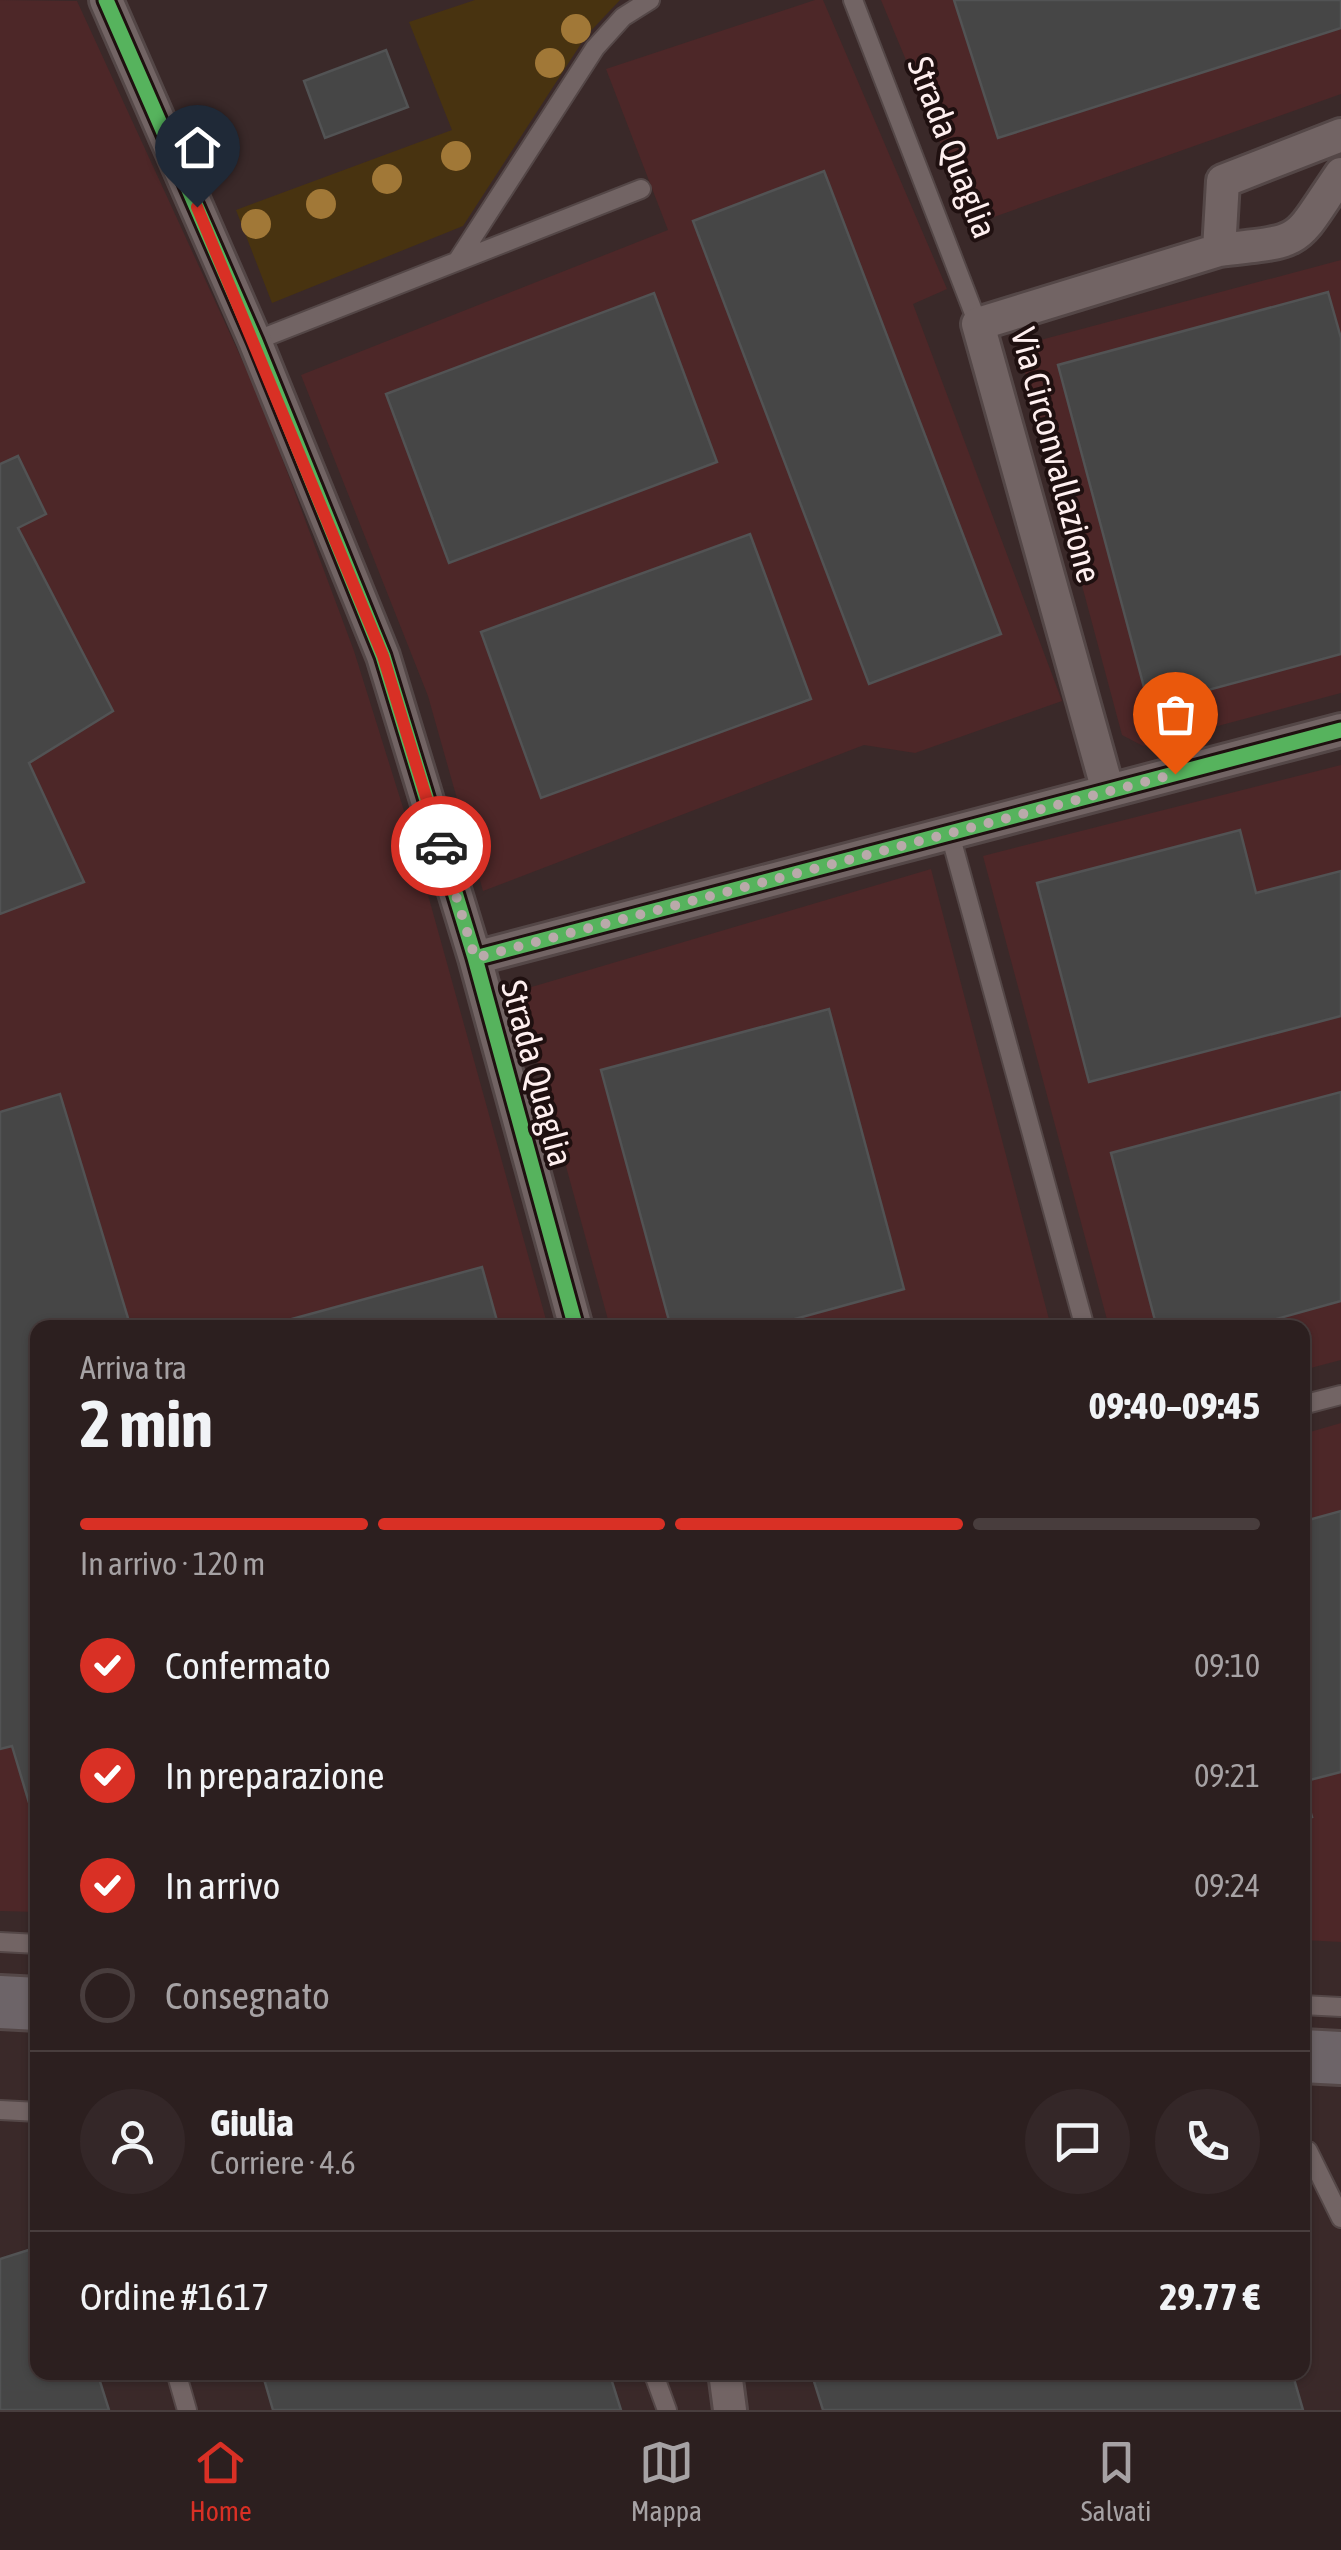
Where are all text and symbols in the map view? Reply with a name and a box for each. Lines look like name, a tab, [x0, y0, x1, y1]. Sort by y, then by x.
street label: Strada Quaglia	[900, 51, 1006, 243]
pin	[155, 105, 240, 208]
icon: home	[170, 120, 225, 175]
street label: Via Circonvallazione	[1004, 323, 1110, 587]
pin	[1133, 672, 1218, 775]
icon: bag	[1148, 687, 1203, 742]
courier	[391, 796, 491, 896]
icon: car	[414, 819, 469, 874]
street label: Strada Quaglia	[494, 976, 582, 1170]
text: Arriva tra	[80, 1349, 187, 1386]
text: 09:40–09:45	[1088, 1384, 1260, 1427]
text: 2 min	[80, 1386, 213, 1461]
text: In arrivo · 120 m	[80, 1545, 265, 1582]
icon: check	[80, 1638, 135, 1693]
text: Confermato	[165, 1644, 331, 1687]
text: 09:10	[1194, 1647, 1260, 1684]
icon: check	[80, 1748, 135, 1803]
text: In preparazione	[165, 1754, 385, 1797]
text: 09:21	[1194, 1757, 1260, 1794]
icon: check	[80, 1858, 135, 1913]
text: In arrivo	[165, 1864, 280, 1907]
text: 09:24	[1194, 1867, 1260, 1904]
text: Consegnato	[165, 1974, 330, 2017]
button: person	[80, 2089, 185, 2194]
button: chat	[1025, 2089, 1130, 2194]
button: phone	[1155, 2089, 1260, 2194]
text: Giulia	[210, 2101, 294, 2144]
text: Corriere · 4.6	[210, 2144, 356, 2181]
text: Ordine #1617	[80, 2275, 269, 2318]
text: 29.77 €	[1159, 2275, 1260, 2318]
tab: Home	[189, 2435, 252, 2527]
tab: Mappa	[631, 2435, 702, 2527]
tab: Salvati	[1081, 2435, 1152, 2527]

